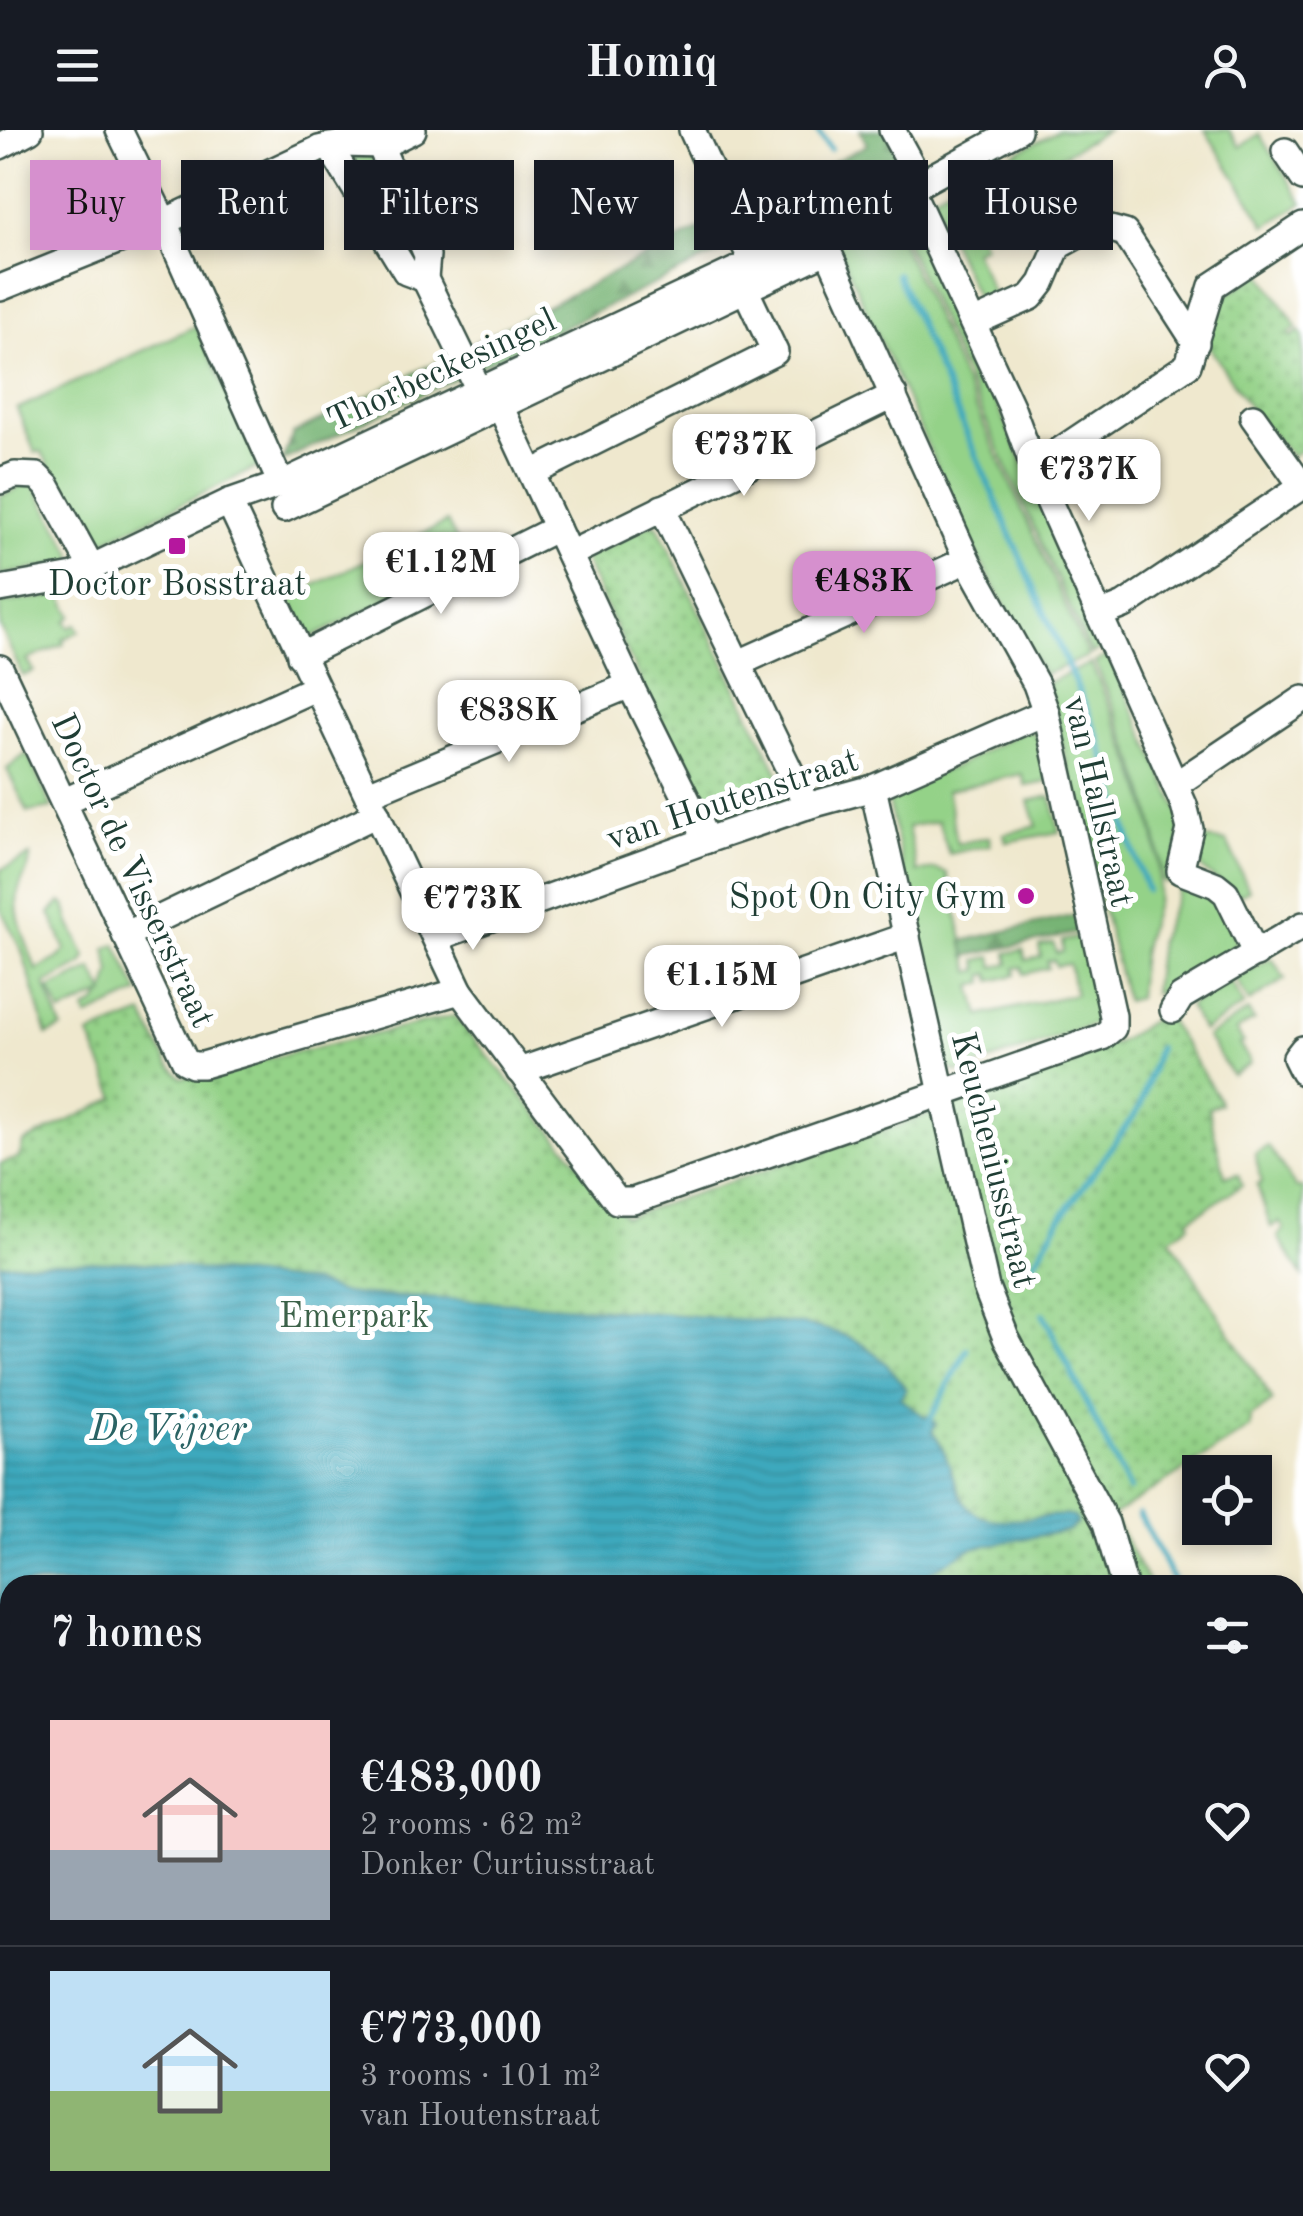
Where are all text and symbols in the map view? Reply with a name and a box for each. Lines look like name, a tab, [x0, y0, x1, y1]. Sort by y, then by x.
icon: menu	[50, 38, 105, 93]
icon: person	[1198, 38, 1253, 93]
text: Homiq	[585, 42, 718, 87]
chip: Buy	[30, 160, 161, 250]
chip: Rent	[181, 160, 324, 250]
chip: Filters	[344, 160, 514, 250]
chip: New	[534, 160, 674, 250]
chip: Apartment	[694, 160, 928, 250]
chip: House	[948, 160, 1113, 250]
street label: Thorbeckesingel	[323, 303, 562, 439]
pin: €737K	[674, 414, 814, 499]
text: €737K	[695, 430, 793, 462]
pin: €737K	[1019, 439, 1159, 524]
text: €737K	[1040, 455, 1138, 487]
pin: €1.12M	[360, 532, 522, 617]
marker: Doctor Bosstraat	[166, 535, 188, 557]
text: €1.12M	[385, 548, 497, 580]
pin: €483K	[794, 551, 934, 636]
text: €483K	[815, 567, 913, 599]
place label: Doctor Bosstraat	[47, 568, 307, 603]
pin: €838K	[439, 680, 579, 765]
street label: van Hallstraat	[1056, 692, 1139, 911]
text: €838K	[460, 696, 558, 728]
street label: Doctor de Visserstraat	[44, 709, 220, 1034]
street label: van Houtenstraat	[602, 743, 863, 858]
pin: €773K	[403, 868, 543, 953]
place label: Spot On City Gym	[729, 881, 1006, 916]
text: €773K	[424, 884, 522, 916]
marker: Spot On City Gym	[1015, 885, 1037, 907]
pin: €1.15M	[641, 945, 803, 1030]
text: €1.15M	[666, 961, 778, 993]
street label: Keucheniusstraat	[944, 1029, 1041, 1292]
park label: Emerpark	[279, 1300, 429, 1335]
water label: De Vijver	[88, 1411, 247, 1449]
map controls	[1182, 1455, 1272, 1545]
button: locate	[1182, 1455, 1272, 1545]
icon: filters	[1200, 1608, 1255, 1663]
text: 7 homes	[50, 1614, 202, 1656]
text: €483,000	[360, 1759, 542, 1801]
icon: home	[130, 1760, 250, 1880]
icon: heart	[1200, 1793, 1255, 1848]
text: 2 rooms · 62 m²	[360, 1810, 582, 1842]
text: Donker Curtiusstraat	[360, 1850, 655, 1882]
text: €773,000	[360, 2010, 542, 2052]
icon: home	[130, 2011, 250, 2131]
icon: heart	[1200, 2044, 1255, 2099]
text: 3 rooms · 101 m²	[360, 2061, 601, 2093]
text: van Houtenstraat	[360, 2101, 600, 2133]

